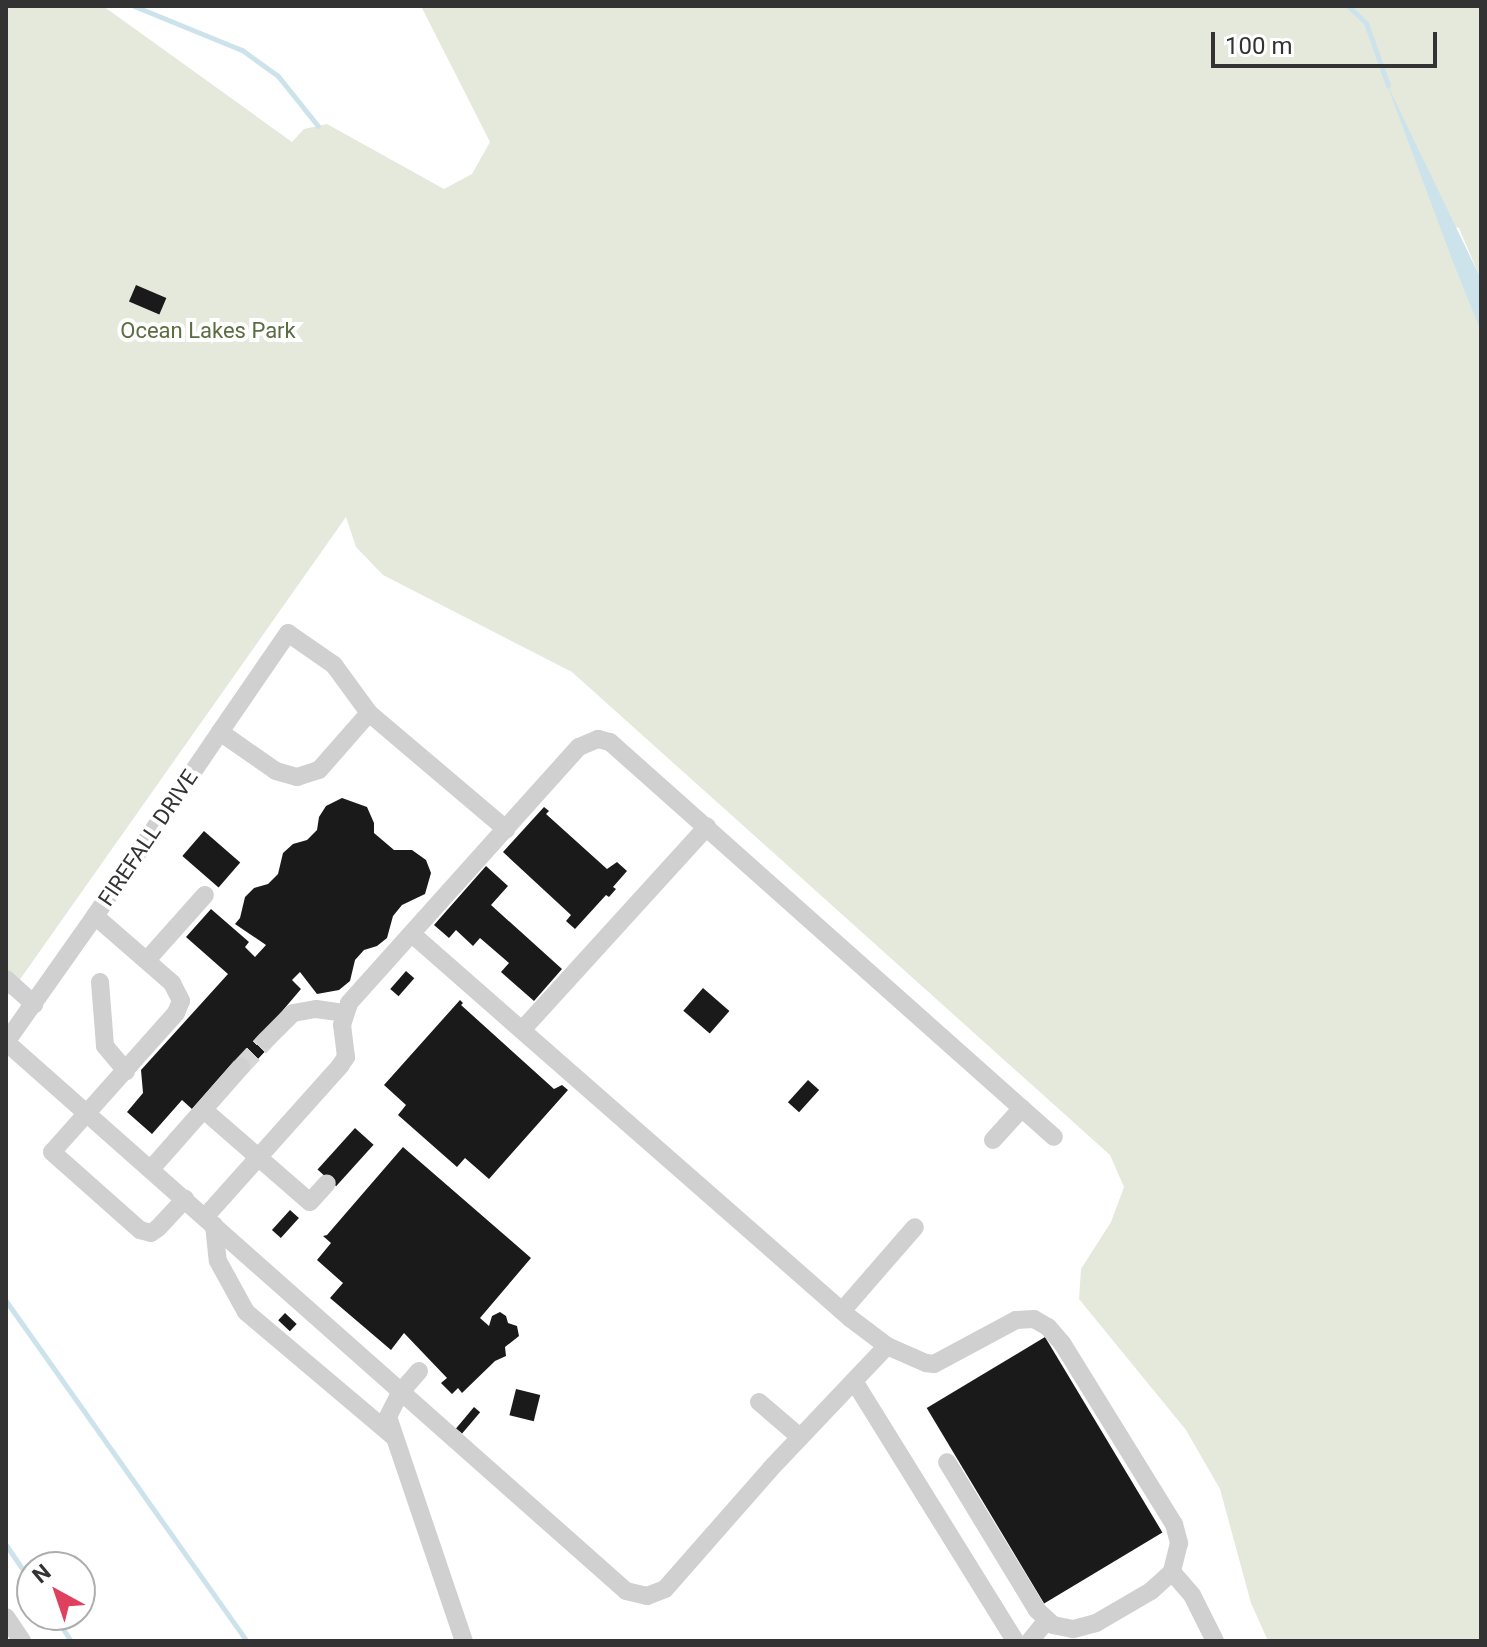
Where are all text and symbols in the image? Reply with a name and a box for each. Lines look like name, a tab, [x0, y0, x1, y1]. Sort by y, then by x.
scale bar	[1215, 16, 1441, 66]
text: 100 m	[1225, 32, 1292, 60]
park label: Ocean Lakes Park	[120, 318, 296, 344]
street label: FIREFALL DRIVE	[93, 765, 203, 911]
north arrow	[16, 1551, 96, 1631]
text: N	[28, 1559, 56, 1588]

